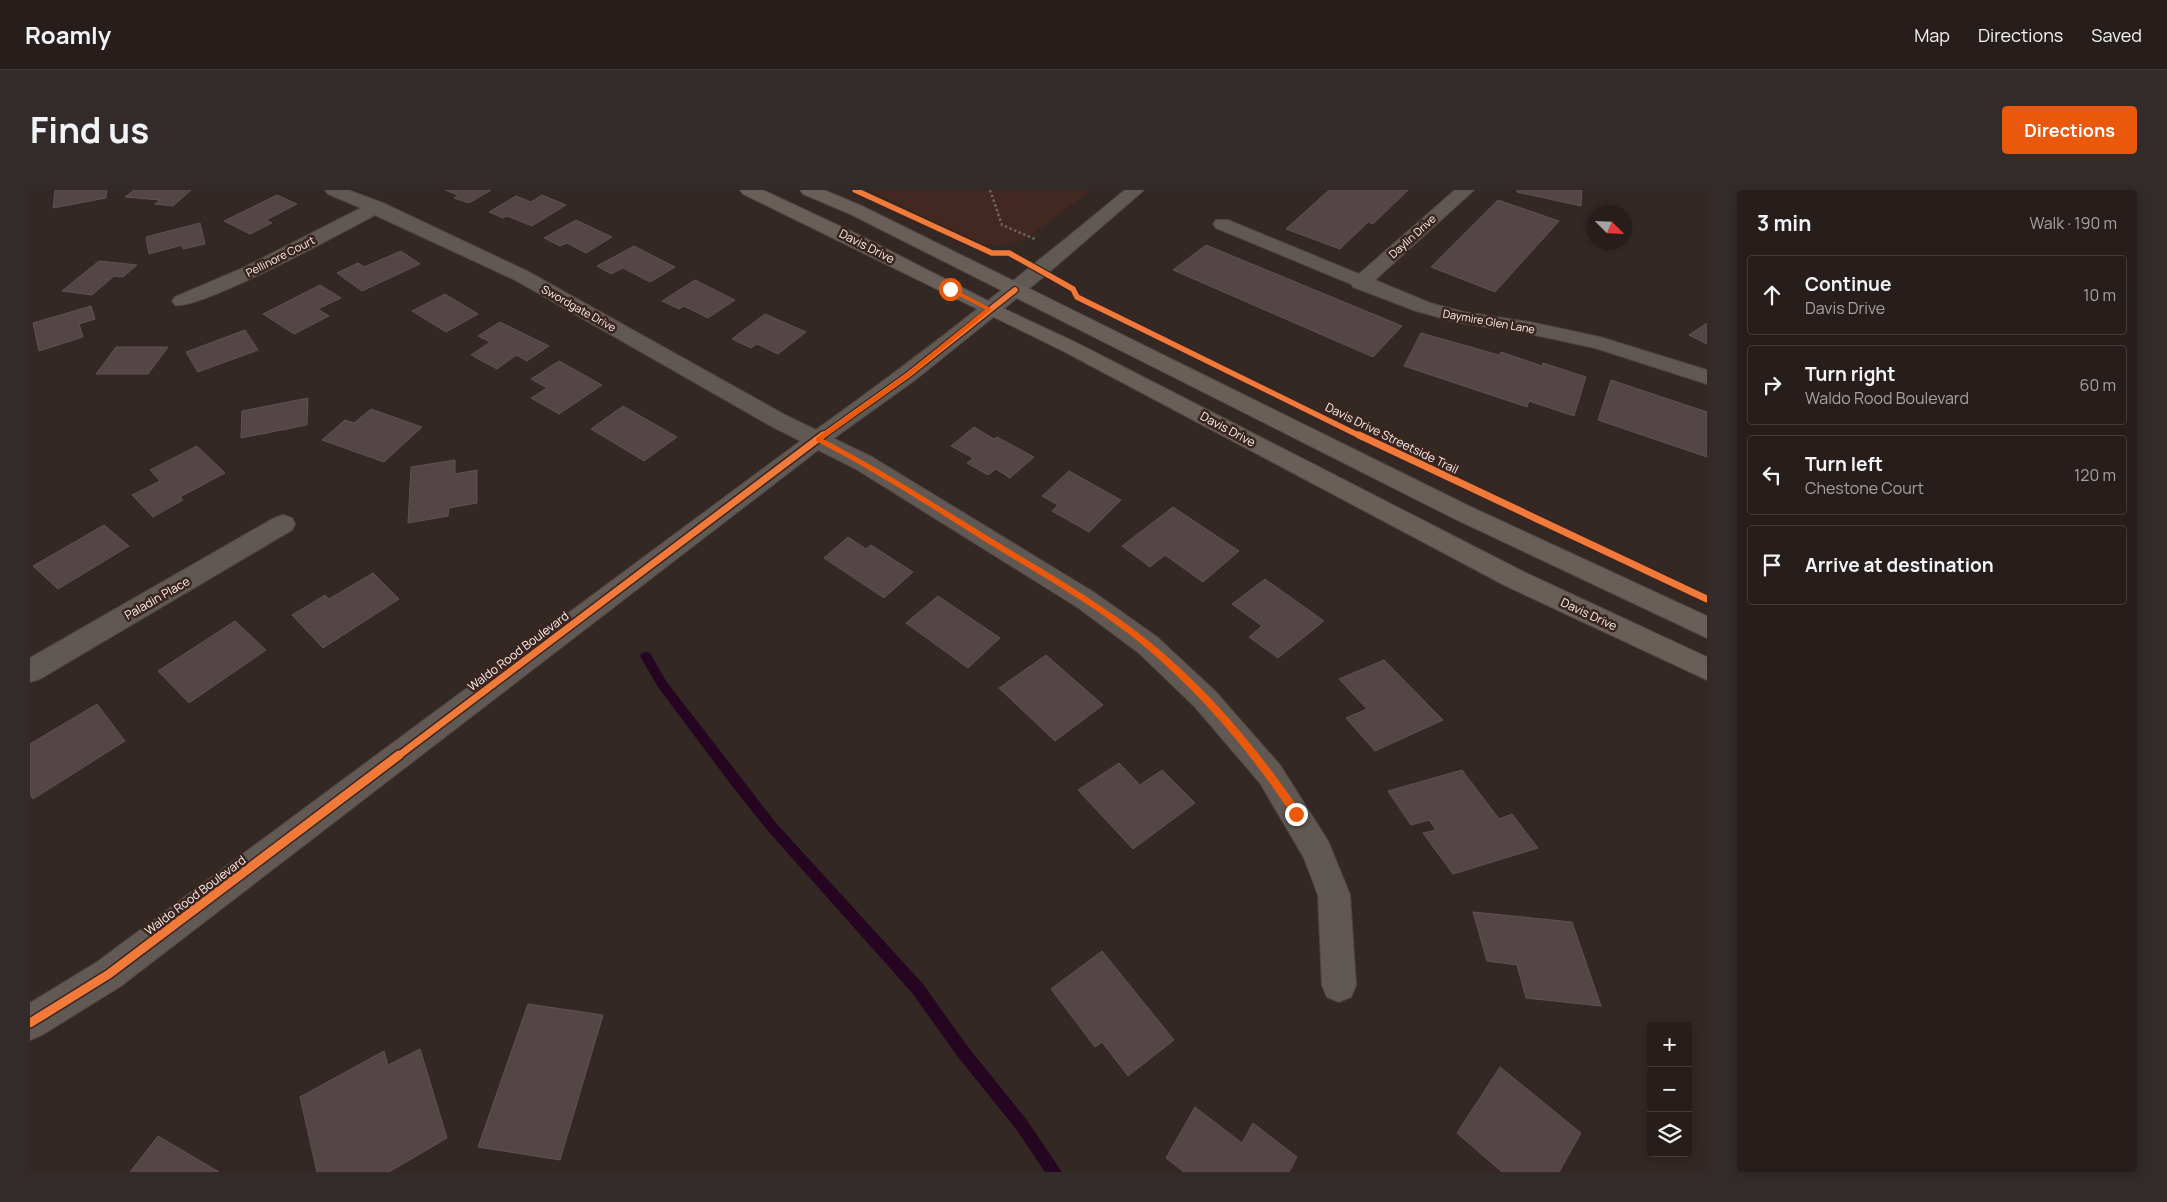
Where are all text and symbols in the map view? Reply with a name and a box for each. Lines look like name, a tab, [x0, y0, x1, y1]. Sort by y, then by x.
text: Roamly	[25, 18, 111, 51]
text: Map	[1914, 23, 1950, 47]
text: Directions	[1978, 23, 2063, 47]
text: Saved	[2091, 23, 2142, 47]
text: Find us	[30, 106, 149, 154]
button: Directions	[2002, 106, 2137, 154]
north arrow	[1587, 205, 1632, 250]
text: 3 min	[1757, 209, 1811, 237]
street label: Daylin Drive	[1385, 210, 1439, 261]
text: Walk · 190 m	[2029, 212, 2117, 234]
street label: Davis Drive	[836, 225, 898, 267]
street label: Pellinore Court	[243, 232, 317, 280]
text: Continue	[1805, 271, 1891, 297]
route start	[939, 278, 962, 301]
street label: Swordgate Drive	[539, 281, 619, 335]
icon: ahead	[1758, 281, 1786, 309]
text: 10 m	[2083, 284, 2116, 306]
text: Davis Drive	[1805, 297, 1885, 319]
street label: Daymire Glen Lane	[1442, 306, 1537, 337]
text: Turn right	[1805, 361, 1895, 387]
icon: right	[1758, 371, 1786, 399]
text: 60 m	[2080, 374, 2116, 396]
text: Waldo Rood Boulevard	[1805, 387, 1969, 409]
street label: Davis Drive Streetside Trail	[1323, 398, 1461, 478]
street label: Davis Drive	[1197, 407, 1259, 451]
text: Turn left	[1805, 451, 1883, 477]
icon: left	[1758, 461, 1786, 489]
text: 120 m	[2074, 464, 2116, 486]
text: Chestone Court	[1805, 477, 1924, 499]
icon: arrive	[1758, 551, 1786, 579]
text: Arrive at destination	[1805, 552, 1994, 578]
street label: Paladin Place	[121, 572, 193, 624]
street label: Davis Drive	[1558, 594, 1620, 634]
street label: Waldo Rood Boulevard	[464, 607, 572, 695]
route end	[1285, 803, 1308, 826]
street label: Waldo Rood Boulevard	[141, 851, 249, 939]
map controls	[1647, 1022, 1692, 1157]
button: +	[1647, 1022, 1692, 1067]
button: −	[1647, 1067, 1692, 1112]
button: layers	[1647, 1112, 1692, 1157]

